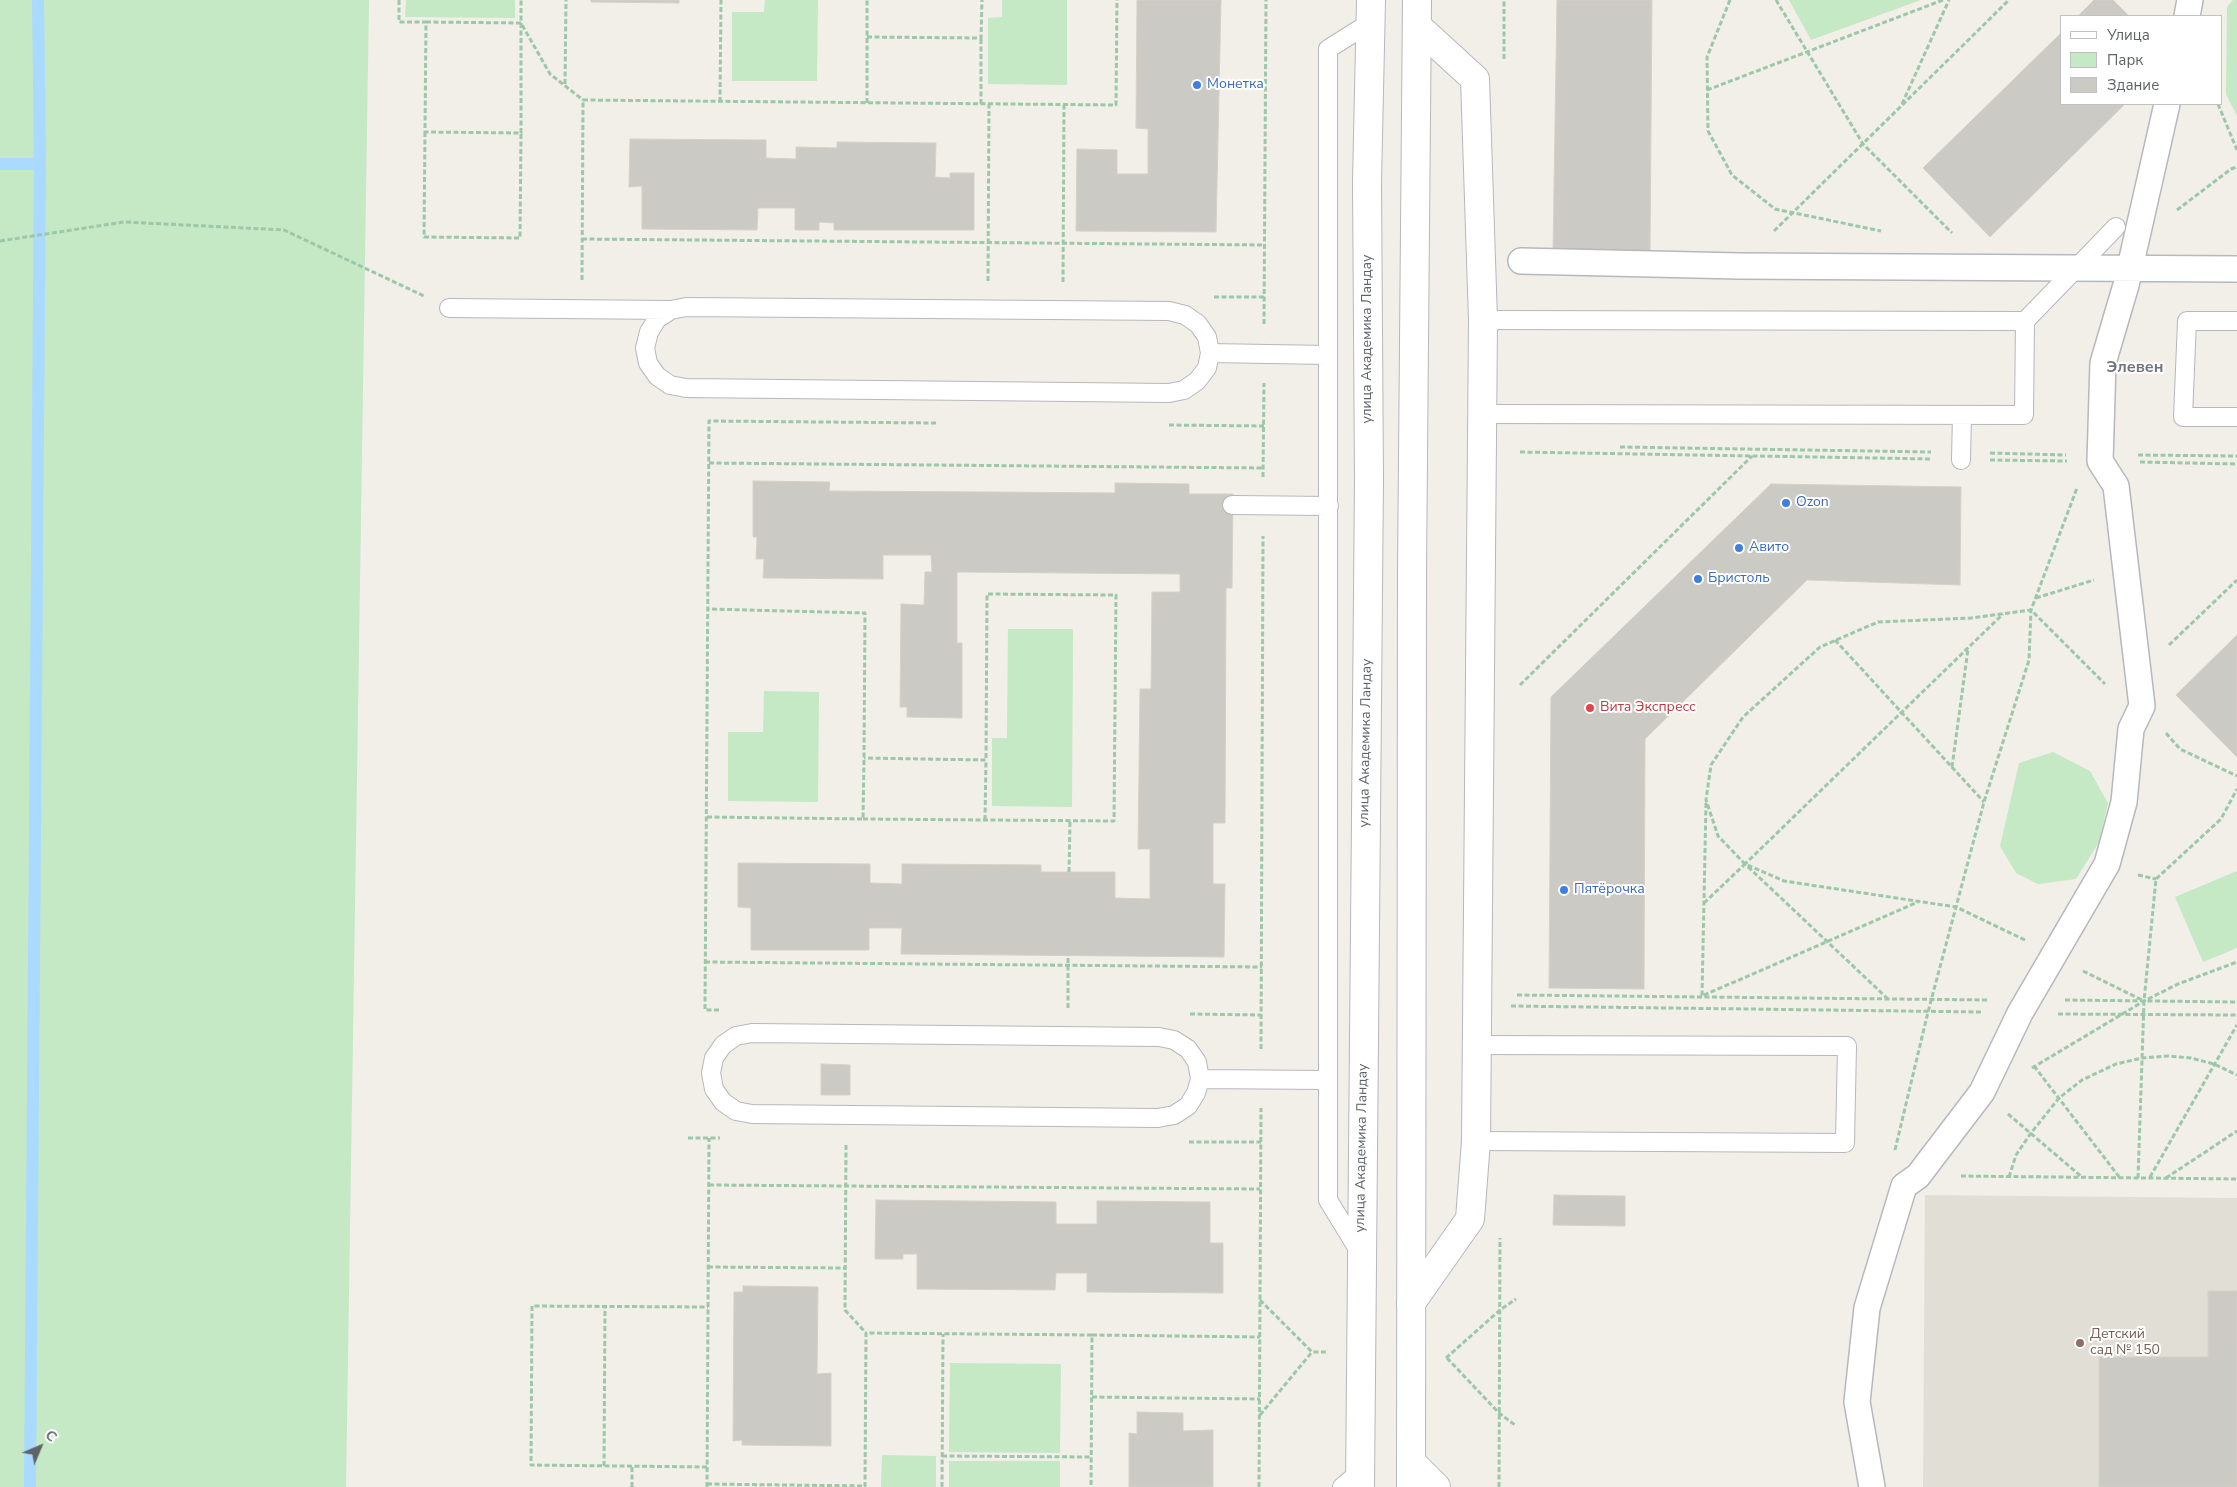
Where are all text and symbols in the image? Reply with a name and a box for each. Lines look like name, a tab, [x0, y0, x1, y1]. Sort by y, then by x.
legend	[2060, 15, 2222, 105]
text: Улица	[2107, 25, 2150, 45]
text: Парк	[2107, 50, 2143, 70]
text: Здание	[2107, 75, 2159, 95]
place label: Монетка	[1207, 77, 1264, 93]
marker: Монетка	[1191, 79, 1203, 91]
street label: улица Академика Ландау	[1360, 255, 1376, 423]
district label: Элевен	[2107, 358, 2163, 378]
place label: Ozon	[1796, 495, 1829, 511]
marker: Ozon	[1780, 497, 1792, 509]
place label: Авито	[1749, 540, 1789, 556]
marker: Авито	[1733, 542, 1745, 554]
place label: Бристоль	[1708, 571, 1770, 587]
marker: Бристоль	[1692, 573, 1704, 585]
street label: улица Академика Ландау	[1356, 658, 1376, 828]
place label: Вита Экспресс	[1600, 700, 1696, 716]
marker: Вита Экспресс	[1584, 702, 1596, 714]
place label: Пятёрочка	[1574, 882, 1645, 898]
marker: Пятёрочка	[1558, 884, 1570, 896]
street label: улица Академика Ландау	[1352, 1063, 1372, 1233]
place label: Детский сад № 150	[2090, 1327, 2160, 1360]
marker: Детский сад № 150	[2074, 1337, 2086, 1349]
north arrow	[15, 1422, 65, 1472]
text: С	[41, 1426, 61, 1446]

